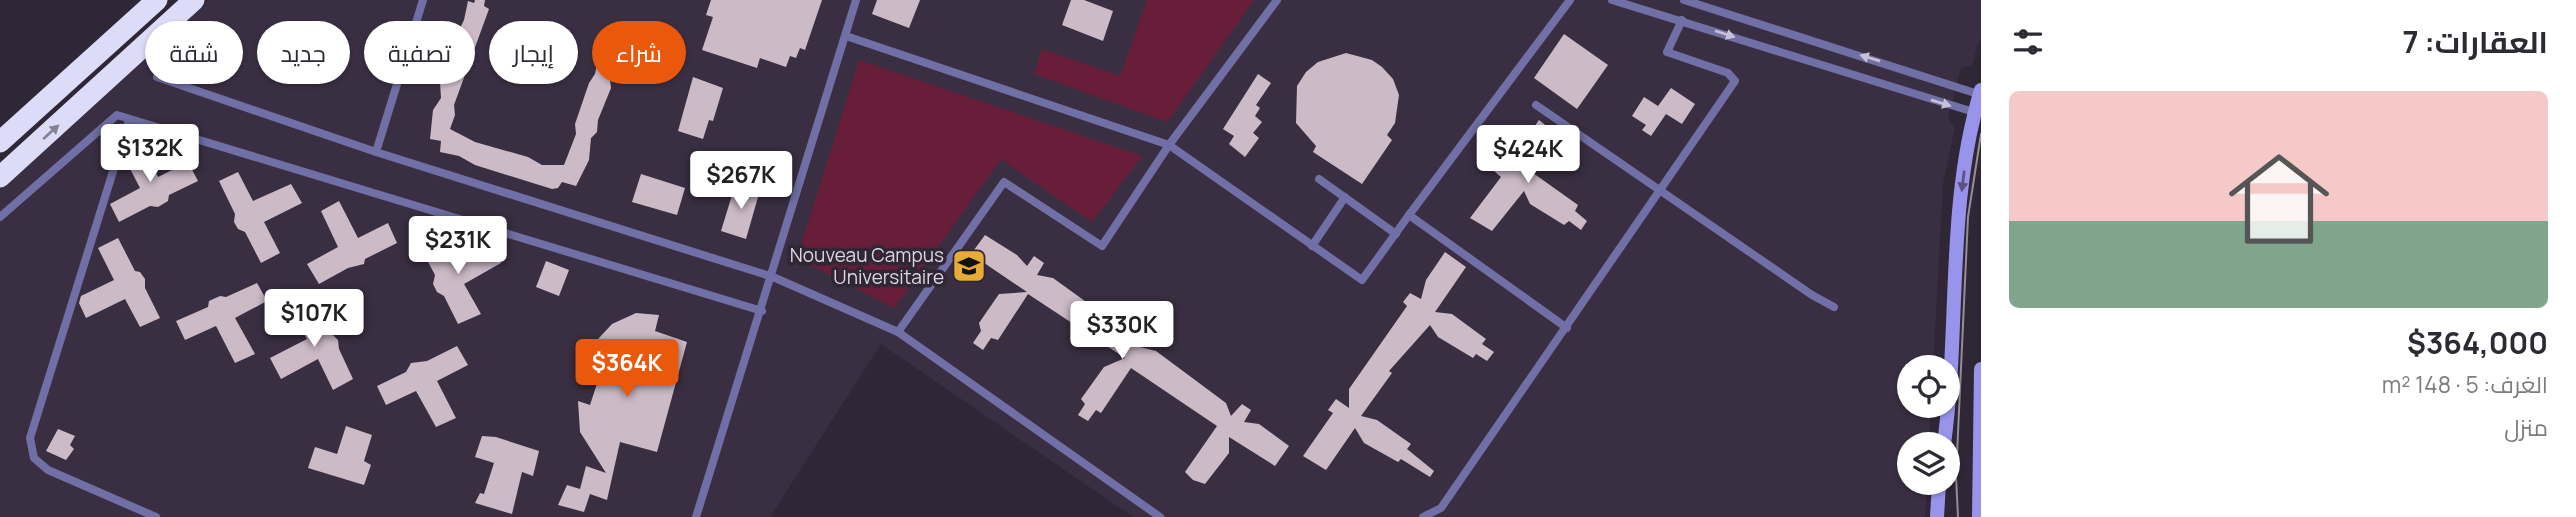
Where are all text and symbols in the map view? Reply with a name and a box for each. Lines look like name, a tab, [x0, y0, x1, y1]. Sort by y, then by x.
chip: شقة	[145, 21, 243, 84]
chip: جديد	[257, 21, 350, 84]
chip: تصفية	[364, 21, 475, 84]
chip: إيجار	[489, 21, 578, 84]
chip: شراء	[592, 21, 686, 84]
text: العقارات: 7	[2402, 21, 2548, 62]
icon: filters	[2009, 23, 2047, 61]
one-way arrow	[1714, 29, 1735, 39]
one-way arrow	[1859, 52, 1880, 62]
one-way arrow	[1931, 98, 1952, 109]
one-way arrow	[42, 124, 60, 140]
pin: $132K	[101, 124, 199, 184]
pin: $424K	[1479, 125, 1577, 185]
text: $132K	[117, 131, 183, 163]
text: $424K	[1493, 132, 1563, 164]
icon: home	[2216, 136, 2342, 262]
pin: $267K	[692, 152, 790, 211]
text: $267K	[706, 158, 776, 190]
one-way arrow	[1957, 170, 1968, 192]
pin: $231K	[409, 216, 507, 276]
text: $231K	[425, 223, 491, 255]
place label: Nouveau Campus Universitaire	[790, 242, 944, 290]
school or university icon: Nouveau Campus Universitaire	[950, 247, 988, 285]
pin: $107K	[265, 290, 363, 349]
text: $107K	[281, 296, 347, 328]
pin: $330K	[1073, 302, 1171, 361]
text: $330K	[1086, 308, 1158, 340]
text: $364,000	[2407, 322, 2548, 363]
pin: $364K	[578, 340, 676, 399]
text: $364K	[592, 346, 663, 378]
map controls	[1897, 355, 1960, 495]
button: locate	[1897, 355, 1960, 418]
text: الغرف: 5 · 148 m²	[2382, 368, 2548, 400]
text: منزل	[2504, 411, 2548, 443]
button: layers	[1897, 432, 1960, 495]

